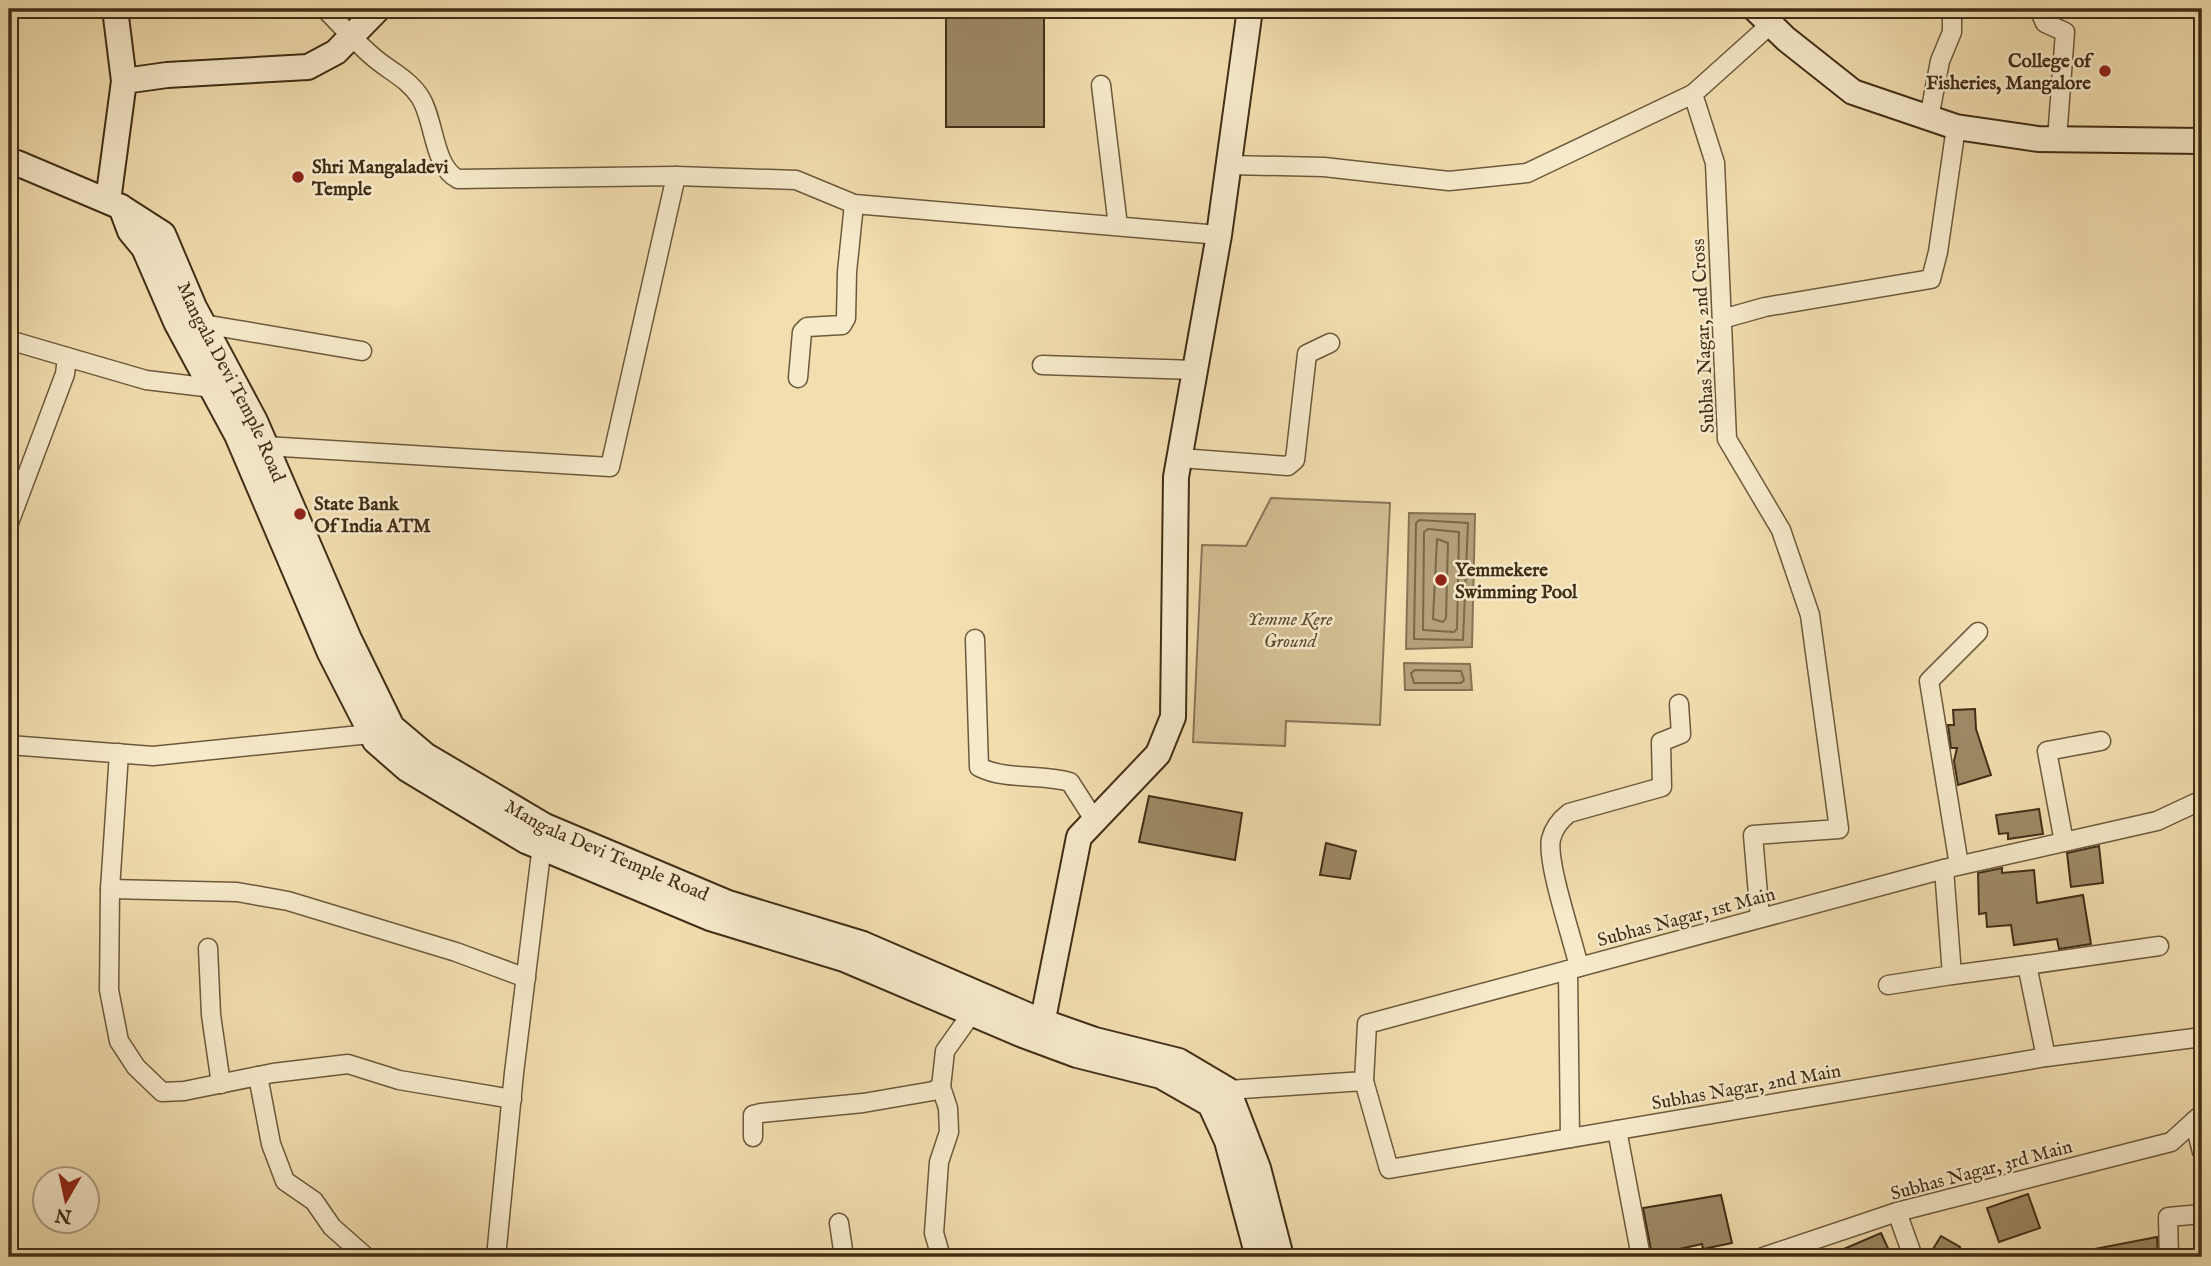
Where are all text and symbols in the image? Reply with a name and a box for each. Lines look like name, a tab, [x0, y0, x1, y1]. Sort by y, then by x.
place label: College of Fisheries, Mangalore	[1926, 50, 2094, 96]
marker: College of Fisheries, Mangalore	[2097, 63, 2113, 79]
place label: Shri Mangaladevi Temple	[311, 156, 449, 202]
marker: Shri Mangaladevi Temple	[290, 169, 306, 185]
street label: Subhas Nagar, 2nd Cross	[1687, 238, 1721, 434]
street label: Mangala Devi Temple Road	[171, 279, 290, 487]
place label: State Bank Of India ATM	[314, 493, 431, 539]
marker: State Bank Of India ATM	[292, 506, 308, 522]
place label: Yemmekere Swimming Pool	[1455, 559, 1578, 605]
marker: Yemmekere Swimming Pool	[1433, 572, 1449, 588]
park label: Yemme Kere Ground	[1247, 608, 1333, 654]
street label: Mangala Devi Temple Road	[500, 795, 713, 908]
street label: Subhas Nagar, 1st Main	[1595, 883, 1778, 953]
street label: Subhas Nagar, 2nd Main	[1650, 1059, 1843, 1116]
street label: Subhas Nagar, 3rd Main	[1888, 1135, 2075, 1207]
north arrow	[32, 1164, 102, 1234]
text: N	[53, 1202, 75, 1228]

